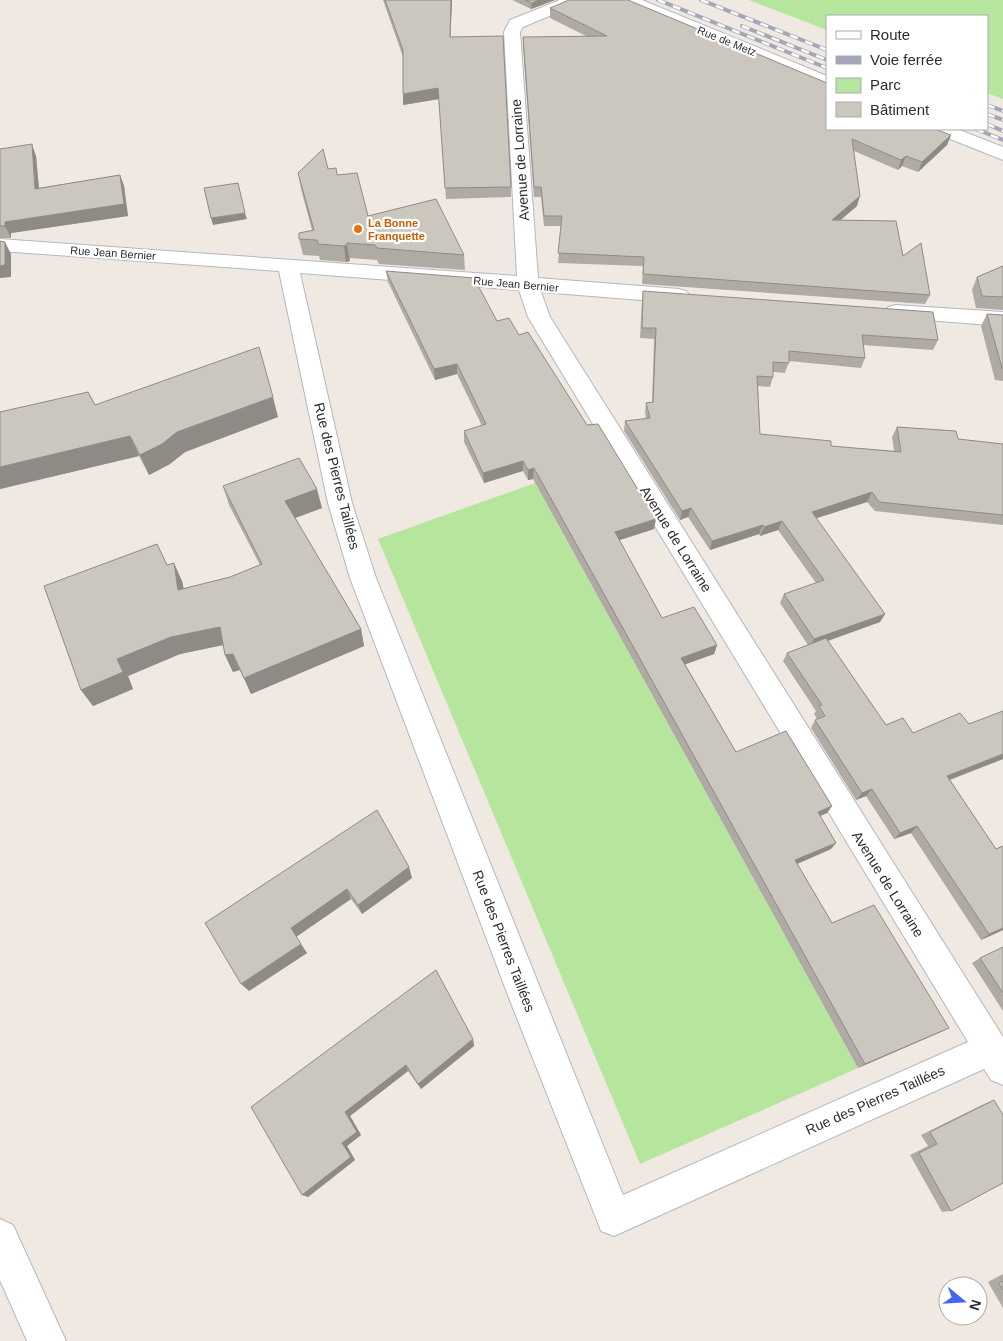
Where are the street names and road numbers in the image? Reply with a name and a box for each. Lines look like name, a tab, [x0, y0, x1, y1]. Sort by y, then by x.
street label: Rue de Metz	[696, 24, 758, 58]
street label: Avenue de Lorraine	[508, 98, 532, 221]
street label: Rue Jean Bernier	[70, 244, 156, 262]
street label: Rue Jean Bernier	[473, 274, 559, 294]
street label: Rue des Pierres Taillées	[311, 401, 363, 551]
street label: Avenue de Lorraine	[637, 483, 715, 595]
street label: Avenue de Lorraine	[849, 828, 927, 940]
street label: Rue des Pierres Taillées	[470, 868, 538, 1014]
street label: Rue des Pierres Taillées	[803, 1062, 947, 1138]

